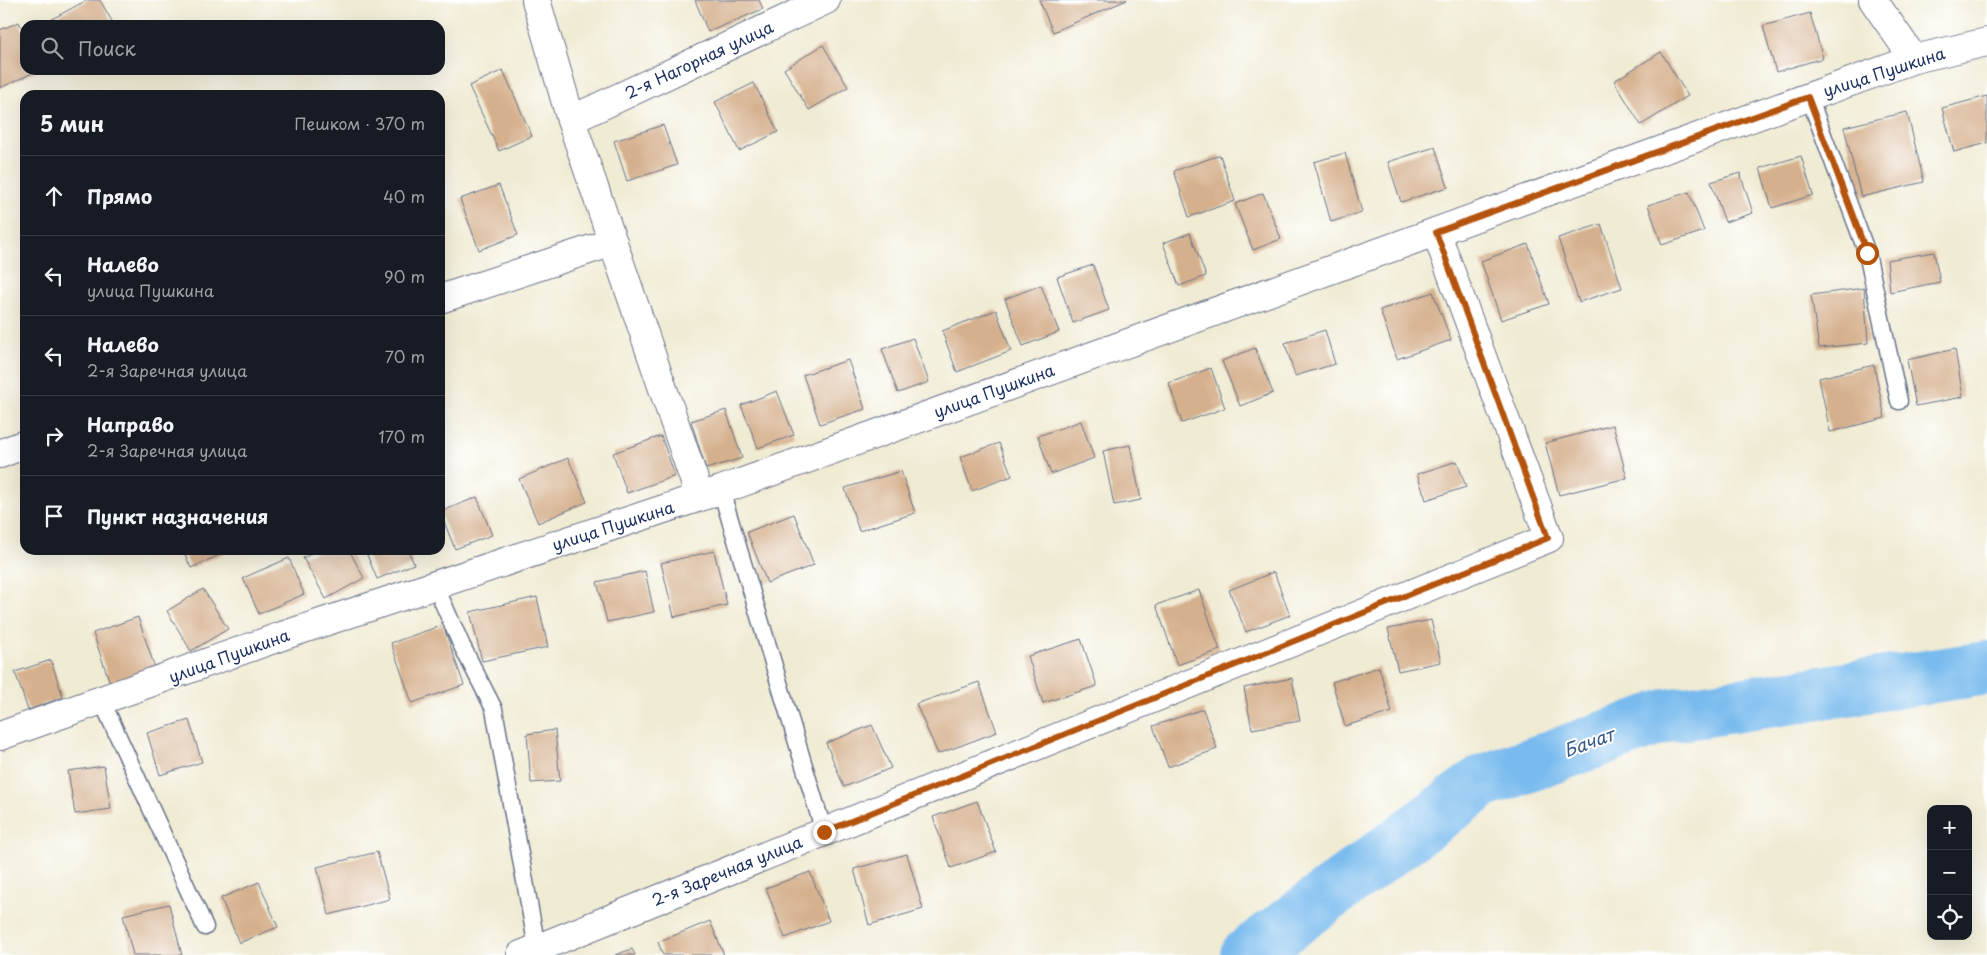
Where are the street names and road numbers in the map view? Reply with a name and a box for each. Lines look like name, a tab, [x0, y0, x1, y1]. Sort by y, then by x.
street label: 2-я Нагорная улица	[620, 14, 777, 104]
street label: улица Пушкина	[1820, 40, 1948, 102]
street label: улица Пушкина	[930, 357, 1057, 423]
street label: улица Пушкина	[549, 494, 677, 556]
street label: улица Пушкина	[165, 622, 292, 688]
street label: 2-я Заречная улица	[648, 829, 805, 911]

